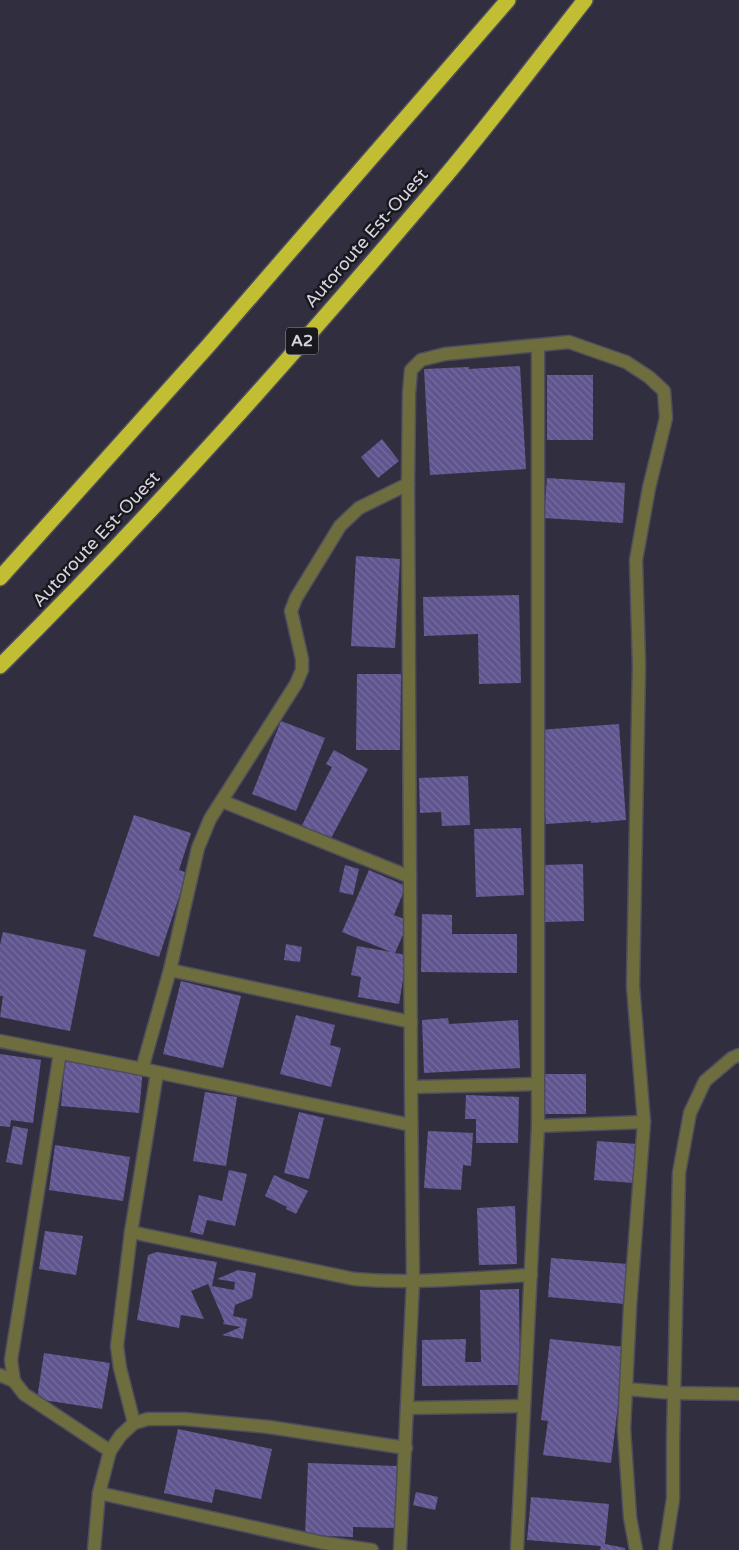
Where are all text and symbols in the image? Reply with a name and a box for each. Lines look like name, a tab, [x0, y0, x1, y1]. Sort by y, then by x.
street label: Autoroute Est-Ouest	[300, 164, 433, 312]
road number: A2	[286, 328, 318, 354]
street label: Autoroute Est-Ouest	[28, 467, 165, 611]

